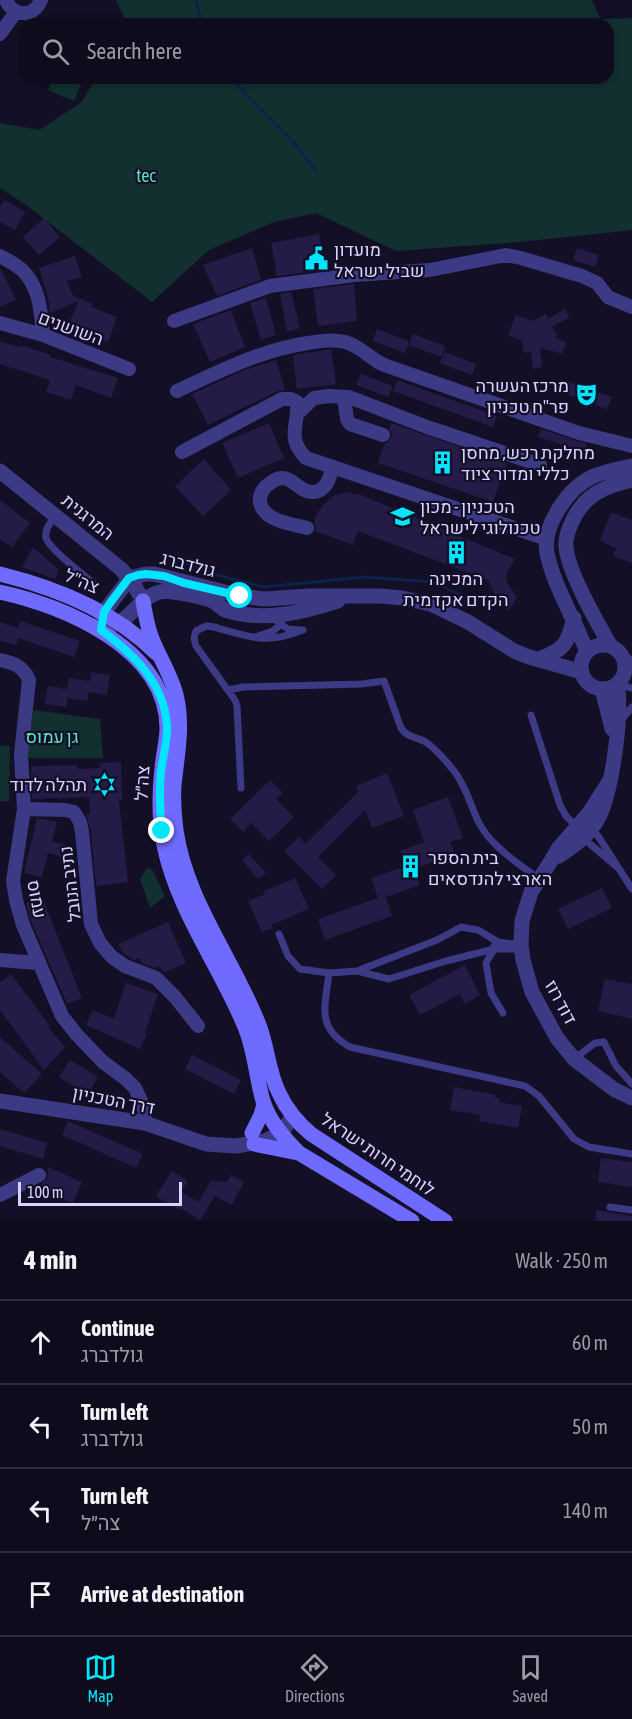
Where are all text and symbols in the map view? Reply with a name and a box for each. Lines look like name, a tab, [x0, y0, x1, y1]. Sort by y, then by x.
search box	[18, 18, 614, 84]
icon: search	[39, 35, 72, 68]
text: Search here	[87, 38, 182, 64]
park label: tec	[136, 165, 156, 186]
place label: מועדון שביל ישראל	[334, 239, 424, 281]
public building icon: מועדון שביל ישראל	[303, 246, 329, 272]
street label: השושנים	[36, 307, 106, 349]
place label: מרכז העשרה פר"ח טכניון	[476, 375, 569, 417]
theatre icon: מרכז העשרה פר"ח טכניון	[574, 382, 600, 408]
place label: מחלקת רכש, מחסן כללי ומדור ציוד	[461, 442, 595, 484]
building icon: מחלקת רכש, מחסן כללי ומדור ציוד	[430, 449, 456, 475]
street label: המרגנית	[58, 490, 118, 544]
place label: הטכניון - מכון טכנולוגי לישראל	[420, 496, 541, 538]
school or university icon: הטכניון - מכון טכנולוגי לישראל	[389, 503, 415, 529]
building icon: המכינה הקדם אקדמית	[443, 539, 469, 565]
street label: גולדברג	[158, 547, 218, 581]
street label: צה"ל	[62, 564, 103, 598]
place label: המכינה הקדם אקדמית	[403, 568, 509, 610]
route start	[226, 582, 252, 608]
park label: גן עמוס	[25, 726, 79, 747]
street label: צה״ל	[131, 765, 153, 801]
synagogue icon: תהלה לדוד	[92, 771, 118, 797]
place label: תהלה לדוד	[10, 774, 87, 795]
route end	[148, 817, 174, 843]
street label: נתיב הנובל	[55, 845, 85, 923]
place label: בית הספר הארצי להנדסאים	[428, 847, 552, 889]
building icon: בית הספר הארצי להנדסאים	[397, 854, 423, 880]
street label: עמוס	[23, 878, 51, 920]
street label: דוד רוז	[541, 976, 581, 1028]
street label: דרך הטכניון	[71, 1082, 157, 1118]
street label: לוחמי חרות ישראל	[317, 1108, 439, 1200]
scale bar	[18, 1179, 182, 1206]
text: 100 m	[27, 1183, 63, 1201]
text: 4 min	[24, 1245, 77, 1275]
text: Walk · 250 m	[516, 1249, 608, 1272]
text: Continue	[81, 1315, 155, 1341]
icon: ahead	[24, 1326, 57, 1359]
text: 60 m	[572, 1331, 608, 1354]
text: גולדברג	[81, 1343, 143, 1366]
text: Turn left	[81, 1399, 148, 1425]
icon: left	[24, 1410, 57, 1443]
text: 50 m	[572, 1415, 608, 1438]
text: גולדברג	[81, 1427, 143, 1450]
text: Turn left	[81, 1483, 148, 1509]
icon: left	[24, 1494, 57, 1527]
text: 140 m	[563, 1499, 608, 1522]
text: צה״ל	[81, 1511, 121, 1534]
icon: arrive	[24, 1578, 57, 1611]
text: Arrive at destination	[81, 1581, 244, 1607]
tab: Map	[84, 1651, 117, 1705]
tab: Directions	[285, 1651, 345, 1705]
tab: Saved	[513, 1651, 548, 1705]

